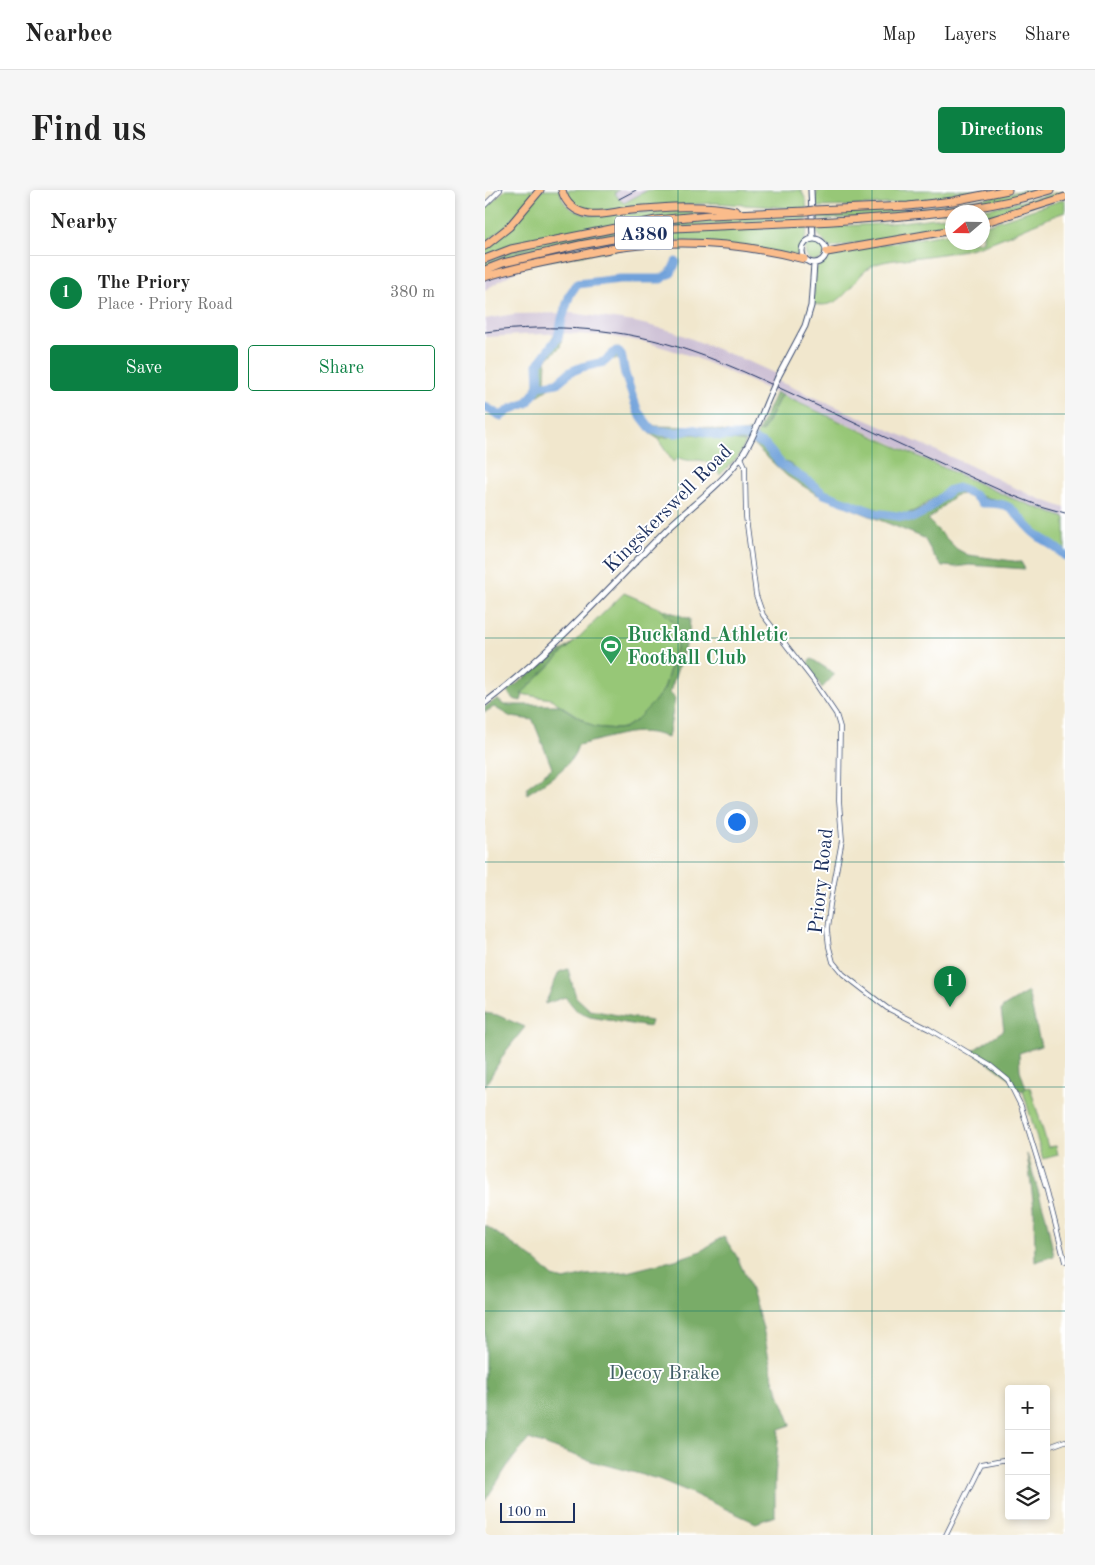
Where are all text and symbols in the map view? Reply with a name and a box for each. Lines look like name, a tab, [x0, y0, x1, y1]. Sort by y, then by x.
text: Nearbee	[25, 23, 113, 47]
text: Map	[882, 26, 916, 44]
text: Layers	[944, 26, 996, 44]
text: Share	[1024, 26, 1070, 44]
button: Directions	[938, 107, 1065, 153]
text: Find us	[30, 113, 146, 148]
north arrow	[945, 205, 990, 250]
text: Nearby	[50, 212, 118, 233]
road number: A380	[615, 216, 673, 249]
text: The Priory	[97, 274, 191, 293]
text: 1	[61, 285, 71, 301]
text: 380 m	[390, 285, 435, 301]
text: Place · Priory Road	[97, 297, 233, 313]
button: Save	[50, 345, 238, 391]
button: Share	[248, 345, 435, 391]
street label: Kingskerswell Road	[601, 442, 736, 577]
place label: Buckland Athletic Football Club	[627, 626, 788, 669]
sports icon: Buckland Athletic Football Club	[599, 634, 623, 665]
your location	[724, 809, 750, 835]
street label: Priory Road	[806, 827, 837, 935]
pin: 1	[934, 966, 966, 1007]
park label: Decoy Brake	[608, 1364, 720, 1384]
map controls	[1005, 1385, 1050, 1520]
button: +	[1005, 1385, 1050, 1430]
button: −	[1005, 1430, 1050, 1475]
button: layers	[1005, 1475, 1050, 1520]
scale bar	[500, 1500, 575, 1523]
text: 100 m	[507, 1505, 546, 1519]

